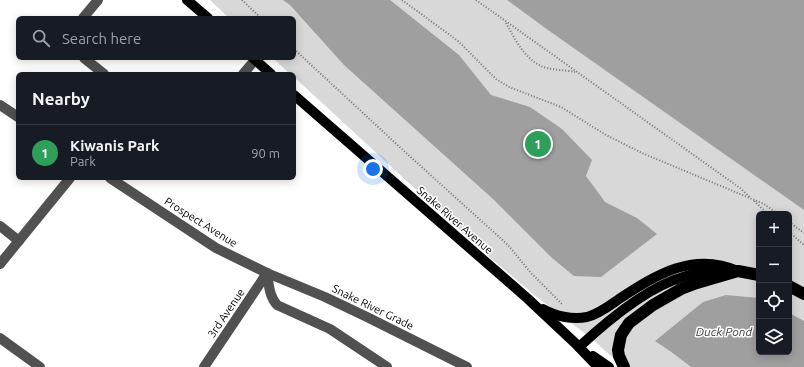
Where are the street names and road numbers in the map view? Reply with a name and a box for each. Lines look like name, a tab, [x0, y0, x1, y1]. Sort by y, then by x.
street label: Snake River Avenue	[415, 184, 495, 256]
street label: Prospect Avenue	[162, 195, 240, 249]
street label: Snake River Grade	[330, 282, 416, 332]
street label: 3rd Avenue	[205, 286, 247, 340]

